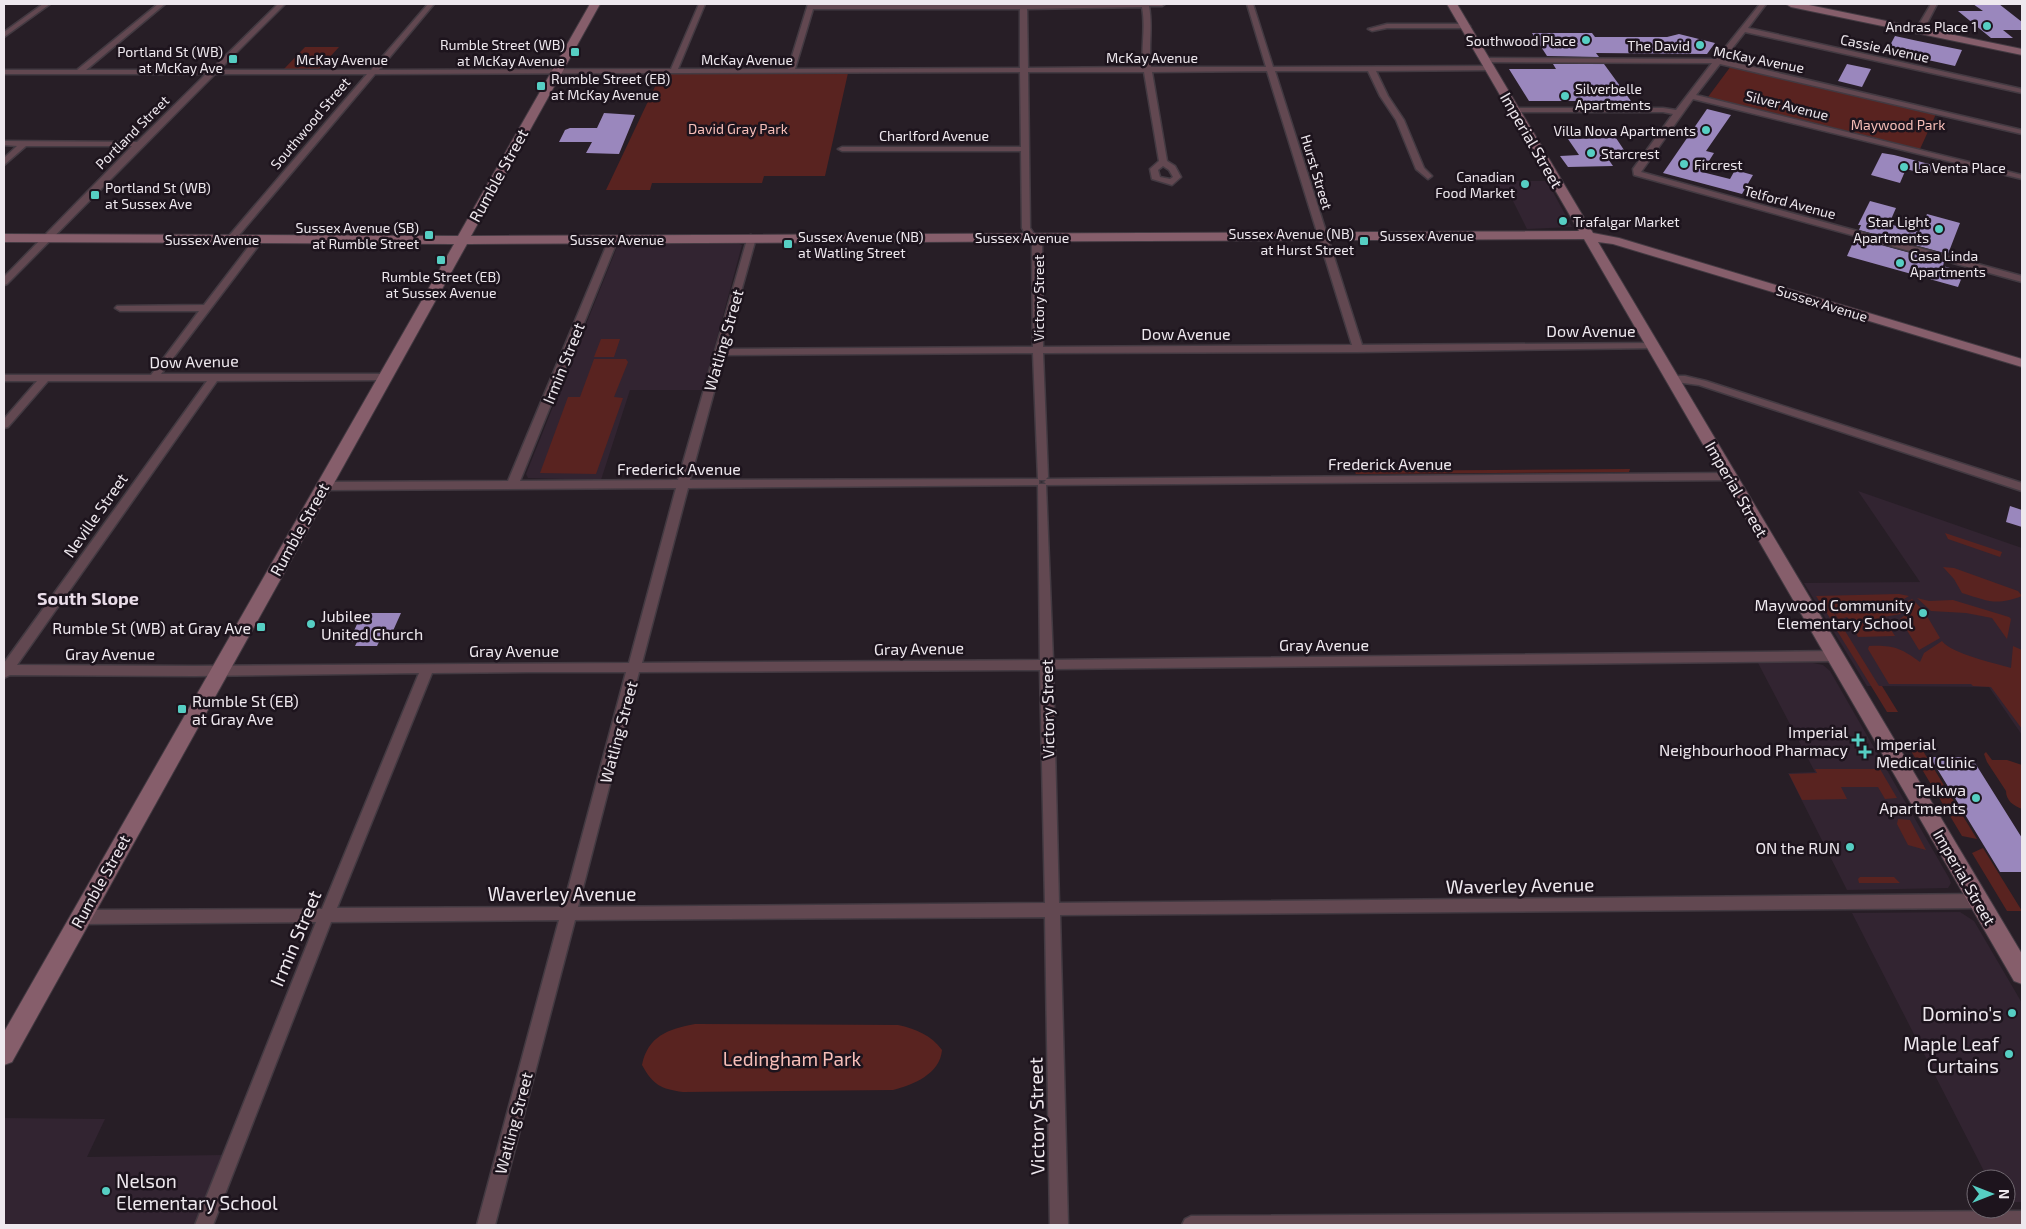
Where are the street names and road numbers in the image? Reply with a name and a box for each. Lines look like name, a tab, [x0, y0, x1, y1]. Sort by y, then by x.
street label: Cassie Avenue	[1839, 30, 1931, 66]
street label: McKay Avenue	[1712, 42, 1806, 76]
street label: McKay Avenue	[1106, 49, 1198, 66]
street label: McKay Avenue	[296, 51, 388, 68]
street label: McKay Avenue	[701, 51, 793, 68]
street label: Southwood Street	[267, 74, 353, 172]
street label: Silver Avenue	[1744, 86, 1830, 124]
street label: Imperial Street	[1497, 89, 1567, 191]
street label: Portland Street	[92, 92, 172, 172]
street label: Rumble Street	[465, 125, 531, 225]
street label: Charlford Avenue	[879, 127, 989, 144]
street label: Hurst Street	[1298, 132, 1336, 212]
street label: Telford Avenue	[1742, 182, 1838, 222]
street label: Sussex Avenue	[1380, 227, 1474, 244]
street label: Sussex Avenue	[975, 229, 1069, 246]
street label: Sussex Avenue	[165, 231, 259, 248]
street label: Sussex Avenue	[570, 231, 664, 248]
street label: Victory Street	[1030, 255, 1047, 341]
street label: Sussex Avenue	[1774, 281, 1870, 325]
street label: Watling Street	[699, 287, 747, 393]
street label: Irmin Street	[538, 320, 588, 406]
street label: Dow Avenue	[1546, 321, 1636, 340]
street label: Dow Avenue	[1141, 324, 1231, 343]
street label: Dow Avenue	[149, 351, 239, 371]
street label: Imperial Street	[1702, 438, 1772, 540]
street label: Frederick Avenue	[1328, 454, 1452, 473]
street label: Frederick Avenue	[617, 459, 741, 478]
street label: Neville Street	[59, 469, 131, 561]
street label: Rumble Street	[266, 479, 332, 579]
street label: Gray Avenue	[1279, 635, 1369, 654]
street label: Gray Avenue	[874, 638, 964, 658]
street label: Gray Avenue	[469, 641, 559, 660]
street label: Gray Avenue	[65, 644, 155, 663]
street label: Victory Street	[1037, 659, 1057, 759]
street label: Watling Street	[595, 679, 641, 785]
street label: Imperial Street	[1930, 826, 2000, 928]
street label: Rumble Street	[67, 831, 133, 931]
street label: Waverley Avenue	[1445, 872, 1595, 898]
street label: Waverley Avenue	[488, 882, 636, 905]
street label: Irmin Street	[264, 887, 326, 989]
street label: Victory Street	[1023, 1057, 1049, 1175]
street label: Watling Street	[490, 1070, 536, 1176]

